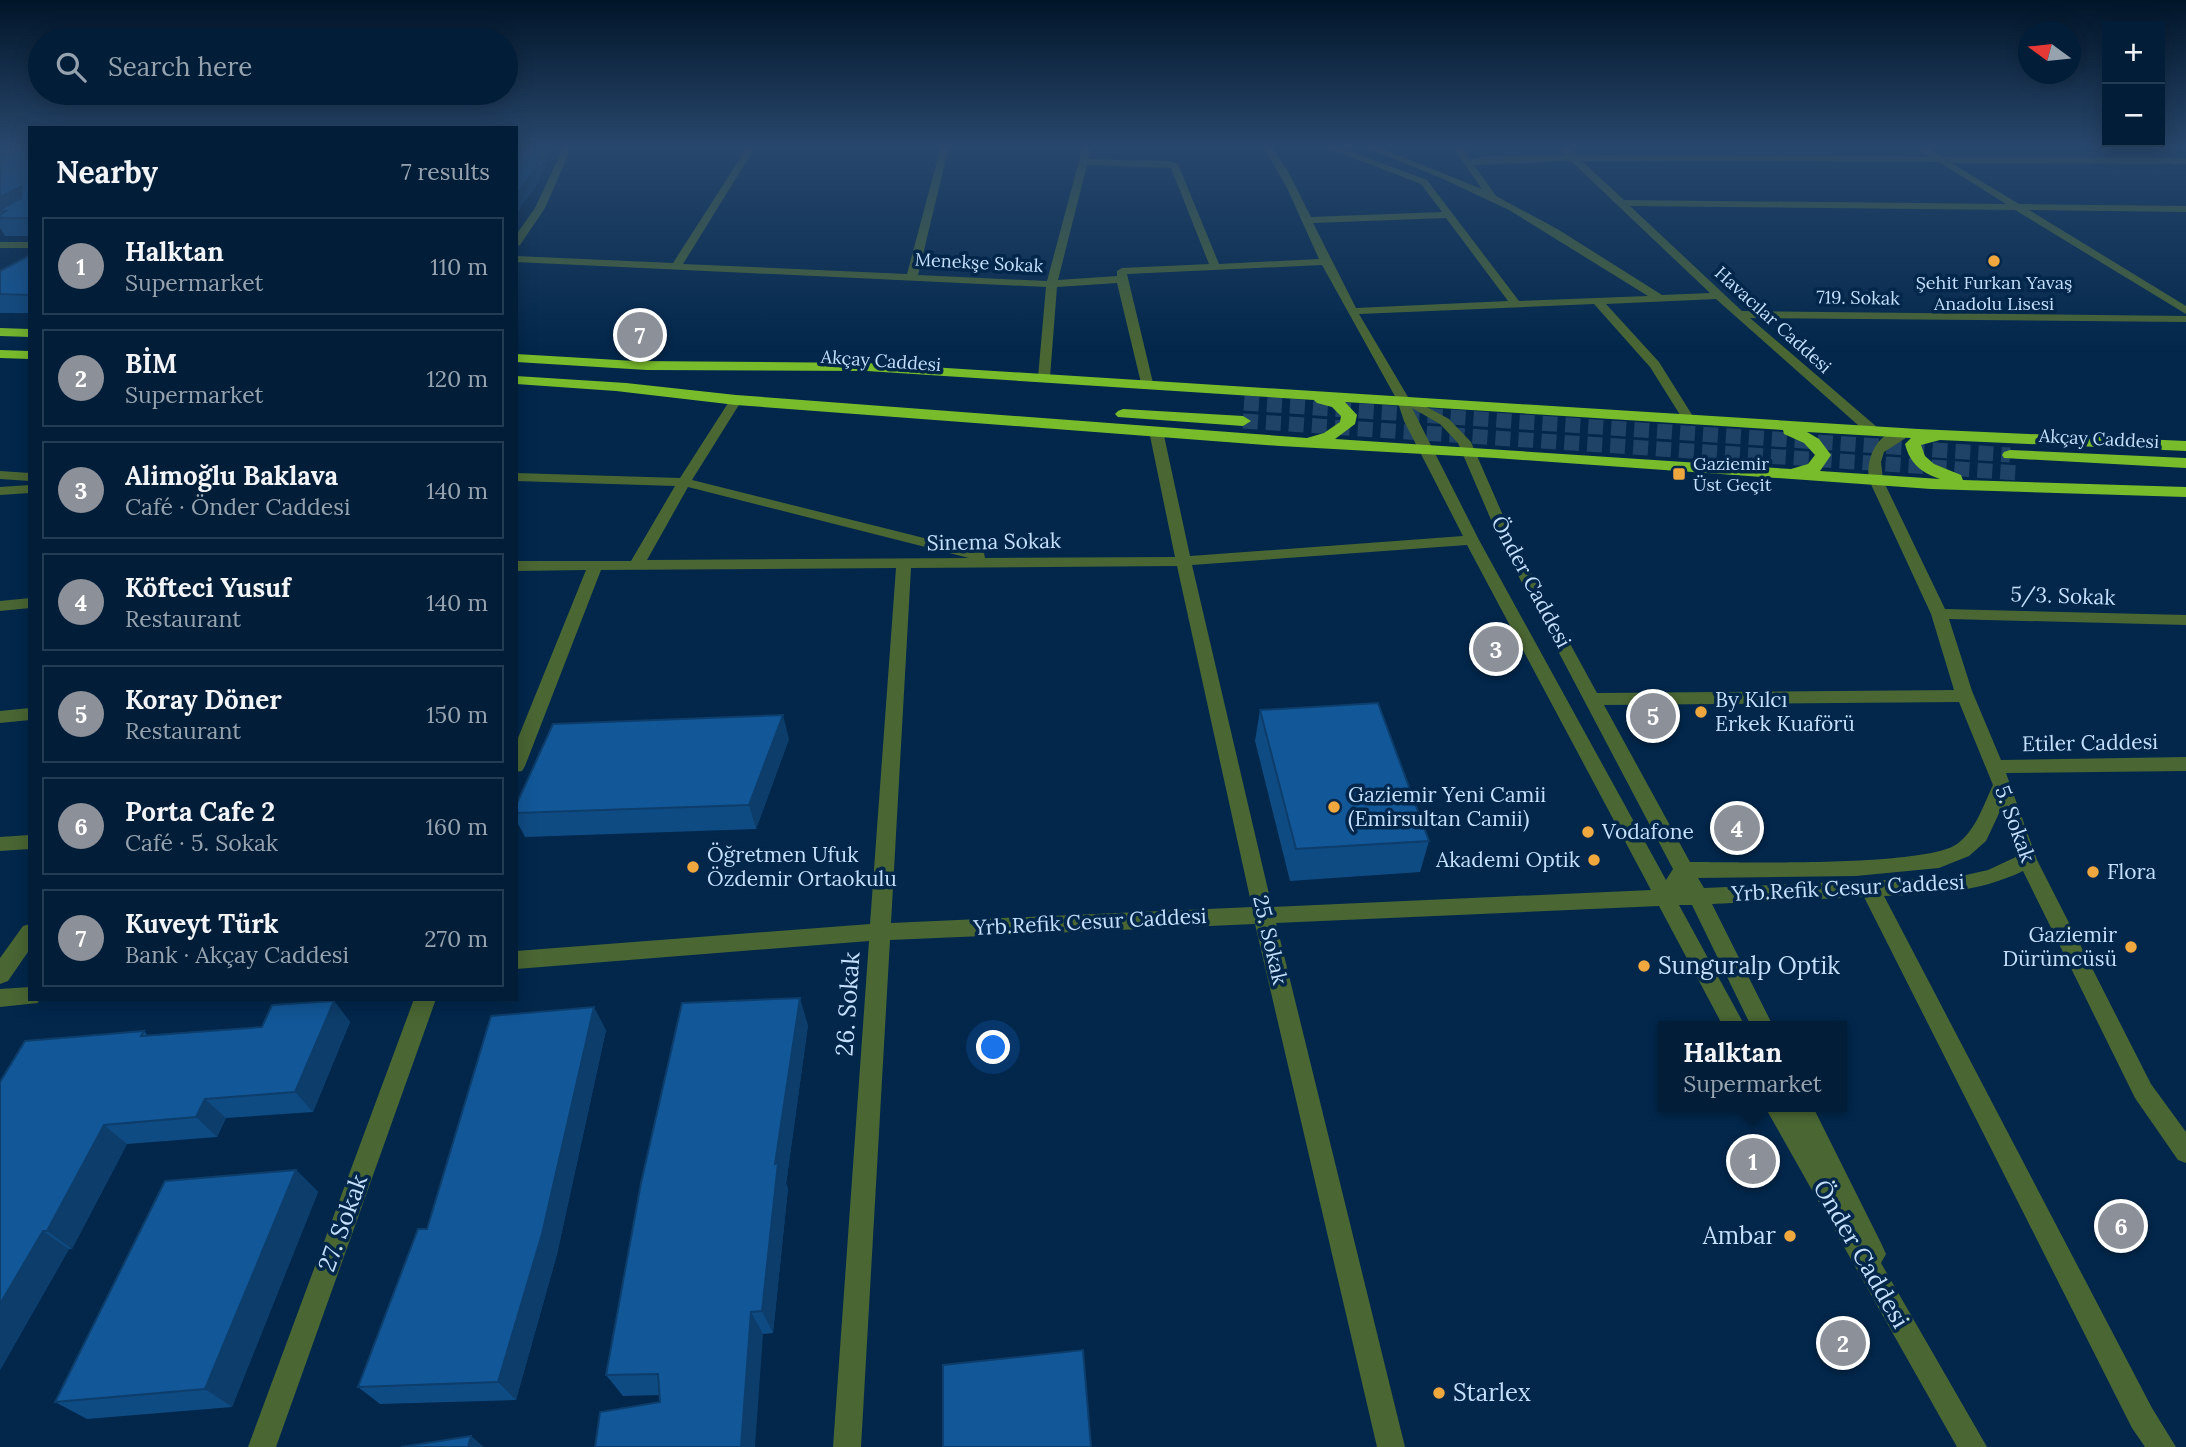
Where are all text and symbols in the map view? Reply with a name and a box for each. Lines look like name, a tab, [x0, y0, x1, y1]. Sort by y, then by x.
north arrow	[2018, 21, 2081, 84]
map controls	[2102, 21, 2165, 147]
button: +	[2102, 21, 2165, 84]
search box	[28, 28, 518, 105]
icon: search	[52, 48, 90, 86]
text: Search here	[108, 50, 252, 83]
button: −	[2102, 84, 2165, 147]
text: Nearby	[56, 153, 158, 191]
text: 7 results	[401, 157, 490, 186]
text: Halktan	[125, 235, 224, 268]
street label: Menekşe Sokak	[914, 248, 1044, 277]
text: 1	[76, 252, 86, 281]
text: 110 m	[430, 252, 488, 281]
marker: Şehit Furkan Yavaş Anadolu Lisesi	[1986, 253, 2002, 269]
street label: Havacılar Caddesi	[1710, 261, 1836, 378]
text: Supermarket	[125, 268, 263, 297]
place label: Şehit Furkan Yavaş Anadolu Lisesi	[1916, 271, 2072, 315]
street label: 719. Sokak	[1816, 285, 1900, 310]
pin: 7	[617, 309, 663, 361]
street label: Akçay Caddesi	[819, 345, 942, 376]
text: BİM	[125, 347, 177, 380]
text: 2	[75, 364, 87, 393]
text: 120 m	[426, 364, 488, 393]
text: Supermarket	[125, 380, 263, 409]
street label: Akçay Caddesi	[2037, 424, 2160, 453]
place label: Gaziemir Üst Geçit	[1693, 452, 1772, 496]
text: Alimoğlu Baklava	[125, 459, 338, 492]
marker: Gaziemir Üst Geçit	[1671, 466, 1687, 482]
text: 3	[75, 476, 87, 505]
text: 140 m	[426, 476, 488, 505]
text: Café · Önder Caddesi	[125, 492, 350, 521]
street label: Önder Caddesi	[1485, 511, 1578, 652]
street label: Sinema Sokak	[927, 527, 1062, 556]
text: Köfteci Yusuf	[125, 571, 291, 604]
street label: 5/3. Sokak	[2010, 580, 2117, 611]
text: 4	[75, 588, 87, 617]
text: 140 m	[426, 588, 488, 617]
text: Restaurant	[125, 604, 241, 633]
pin: 3	[1473, 623, 1519, 675]
text: Koray Döner	[125, 683, 282, 716]
place label: By Kılcı Erkek Kuaförü	[1715, 686, 1855, 737]
pin: 5	[1630, 690, 1676, 742]
text: 5	[75, 700, 87, 729]
text: 150 m	[426, 700, 488, 729]
marker: By Kılcı Erkek Kuaförü	[1693, 704, 1709, 720]
text: Restaurant	[125, 716, 241, 745]
street label: Etiler Caddesi	[2022, 728, 2158, 757]
place label: Gaziemir Yeni Camii (Emirsultan Camii)	[1348, 781, 1546, 832]
street label: 5. Sokak	[1989, 782, 2042, 867]
text: Porta Cafe 2	[125, 795, 275, 828]
marker: Gaziemir Yeni Camii (Emirsultan Camii)	[1326, 799, 1342, 815]
pin: 4	[1714, 802, 1760, 854]
text: 6	[74, 812, 88, 841]
text: 160 m	[425, 812, 488, 841]
place label: Vodafone	[1601, 818, 1694, 845]
marker: Vodafone	[1580, 824, 1596, 840]
text: Café · 5. Sokak	[125, 828, 278, 857]
place label: Öğretmen Ufuk Özdemir Ortaokulu	[707, 841, 897, 892]
place label: Akademi Optik	[1435, 846, 1581, 873]
marker: Akademi Optik	[1586, 852, 1602, 868]
place label: Flora	[2107, 858, 2156, 885]
marker: Öğretmen Ufuk Özdemir Ortaokulu	[685, 859, 701, 875]
marker: Flora	[2085, 864, 2101, 880]
street label: Yrb.Refik Cesur Caddesi	[1730, 868, 1965, 907]
street label: 25. Sokak	[1247, 893, 1294, 988]
street label: Yrb.Refik Cesur Caddesi	[972, 902, 1207, 941]
text: Kuveyt Türk	[125, 907, 279, 940]
place label: Gaziemir Dürümcüsü	[2002, 921, 2117, 972]
text: 7	[76, 924, 86, 953]
text: 270 m	[424, 924, 488, 953]
marker: Gaziemir Dürümcüsü	[2123, 939, 2139, 955]
text: Bank · Akçay Caddesi	[125, 940, 349, 969]
place label: Sunguralp Optik	[1658, 950, 1840, 981]
street label: 26. Sokak	[828, 951, 867, 1057]
marker: Sunguralp Optik	[1636, 958, 1652, 974]
popup	[1658, 1021, 1847, 1112]
your location	[976, 1030, 1010, 1064]
text: Halktan	[1683, 1036, 1782, 1069]
text: Supermarket	[1683, 1069, 1822, 1098]
pin: 1	[1730, 1135, 1776, 1187]
street label: 27. Sokak	[311, 1170, 374, 1276]
street label: Önder Caddesi	[1806, 1174, 1916, 1334]
pin: 6	[2098, 1200, 2144, 1252]
place label: Ambar	[1702, 1220, 1777, 1251]
marker: Ambar	[1782, 1228, 1798, 1244]
pin: 2	[1820, 1317, 1866, 1369]
place label: Starlex	[1453, 1377, 1531, 1408]
marker: Starlex	[1431, 1385, 1447, 1401]

